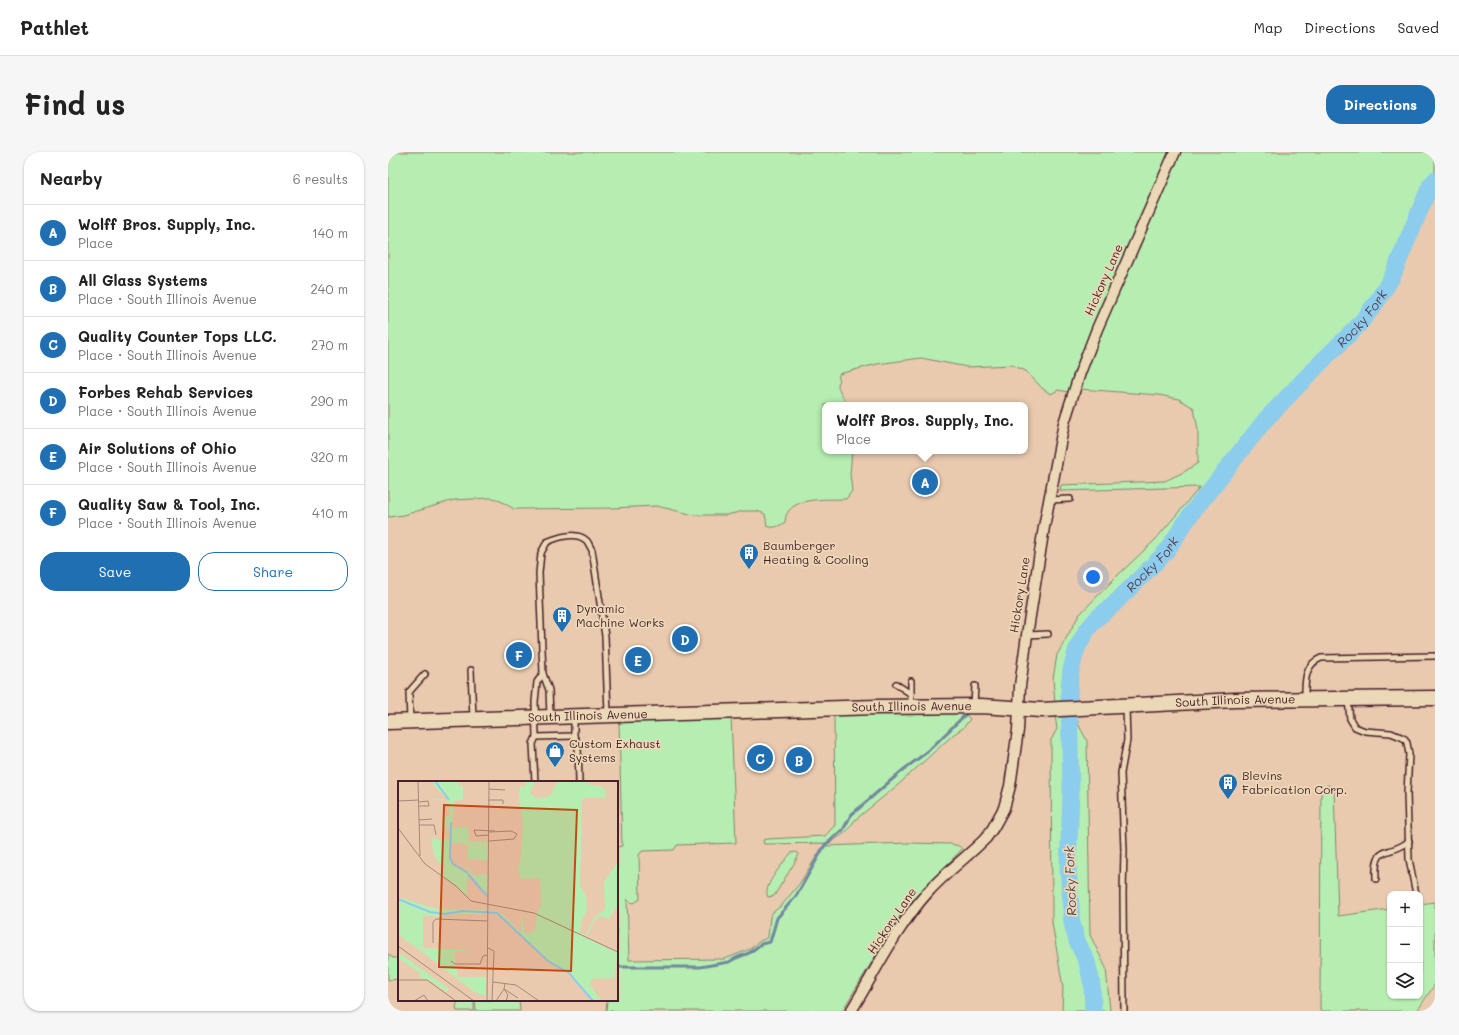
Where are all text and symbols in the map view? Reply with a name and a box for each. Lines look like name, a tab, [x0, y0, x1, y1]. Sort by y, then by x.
text: Pathlet	[20, 15, 89, 40]
text: Map	[1254, 18, 1282, 37]
text: Directions	[1304, 18, 1375, 37]
text: Saved	[1397, 18, 1439, 37]
button: Directions	[1326, 85, 1435, 124]
text: Find us	[24, 86, 125, 122]
text: Nearby	[40, 167, 102, 189]
text: 6 results	[293, 170, 348, 187]
text: Wolff Bros. Supply, Inc.	[78, 214, 256, 234]
text: A	[48, 224, 58, 241]
text: 140 m	[312, 224, 348, 241]
text: Place	[78, 234, 113, 251]
street label: Hickory Lane	[1080, 241, 1126, 318]
text: All Glass Systems	[78, 270, 207, 290]
text: B	[49, 280, 57, 297]
text: 240 m	[311, 280, 348, 297]
water label: Rocky Fork	[1333, 285, 1391, 350]
text: Place · South Illinois Avenue	[78, 290, 257, 307]
text: Quality Counter Tops LLC.	[78, 326, 277, 346]
text: C	[48, 336, 58, 353]
text: 270 m	[311, 336, 348, 353]
text: Place · South Illinois Avenue	[78, 346, 257, 363]
text: Forbes Rehab Services	[78, 382, 253, 402]
text: D	[48, 392, 58, 409]
text: 290 m	[311, 392, 348, 409]
text: Place · South Illinois Avenue	[78, 402, 257, 419]
popup	[822, 402, 1028, 454]
text: Wolff Bros. Supply, Inc.	[836, 410, 1014, 430]
text: Place	[836, 430, 871, 447]
text: Air Solutions of Ohio	[78, 438, 236, 458]
text: E	[49, 448, 57, 465]
text: 320 m	[311, 448, 348, 465]
text: Place · South Illinois Avenue	[78, 458, 257, 475]
pin: A	[912, 467, 938, 497]
text: Quality Saw & Tool, Inc.	[78, 494, 260, 514]
text: F	[49, 504, 57, 521]
text: 410 m	[312, 504, 348, 521]
text: Place · South Illinois Avenue	[78, 514, 257, 531]
water label: Rocky Fork	[1122, 532, 1182, 595]
place label: Baumberger Heating & Cooling	[763, 537, 868, 567]
building icon: Baumberger Heating & Cooling	[738, 542, 760, 570]
button: Save	[40, 552, 190, 591]
button: Share	[198, 552, 348, 591]
street label: Hickory Lane	[1005, 556, 1033, 634]
your location	[1083, 567, 1103, 587]
place label: Dynamic Machine Works	[576, 600, 665, 630]
building icon: Dynamic Machine Works	[551, 605, 573, 633]
pin: D	[672, 624, 698, 654]
pin: F	[506, 640, 532, 670]
pin: E	[625, 645, 651, 675]
street label: South Illinois Avenue	[1175, 690, 1295, 710]
street label: South Illinois Avenue	[851, 697, 972, 715]
street label: South Illinois Avenue	[528, 705, 648, 725]
place label: Custom Exhaust Systems	[569, 735, 661, 765]
shop icon: Custom Exhaust Systems	[544, 740, 566, 768]
pin: C	[747, 743, 773, 773]
pin: B	[786, 745, 812, 775]
place label: Blevins Fabrication Corp.	[1242, 767, 1347, 797]
building icon: Blevins Fabrication Corp.	[1217, 772, 1239, 800]
inset map	[398, 781, 618, 1001]
water label: Rocky Fork	[1060, 845, 1079, 916]
street label: Hickory Lane	[863, 884, 919, 957]
map controls	[1387, 891, 1423, 999]
button: +	[1387, 891, 1423, 927]
button: −	[1387, 927, 1423, 963]
button: layers	[1387, 963, 1423, 999]

